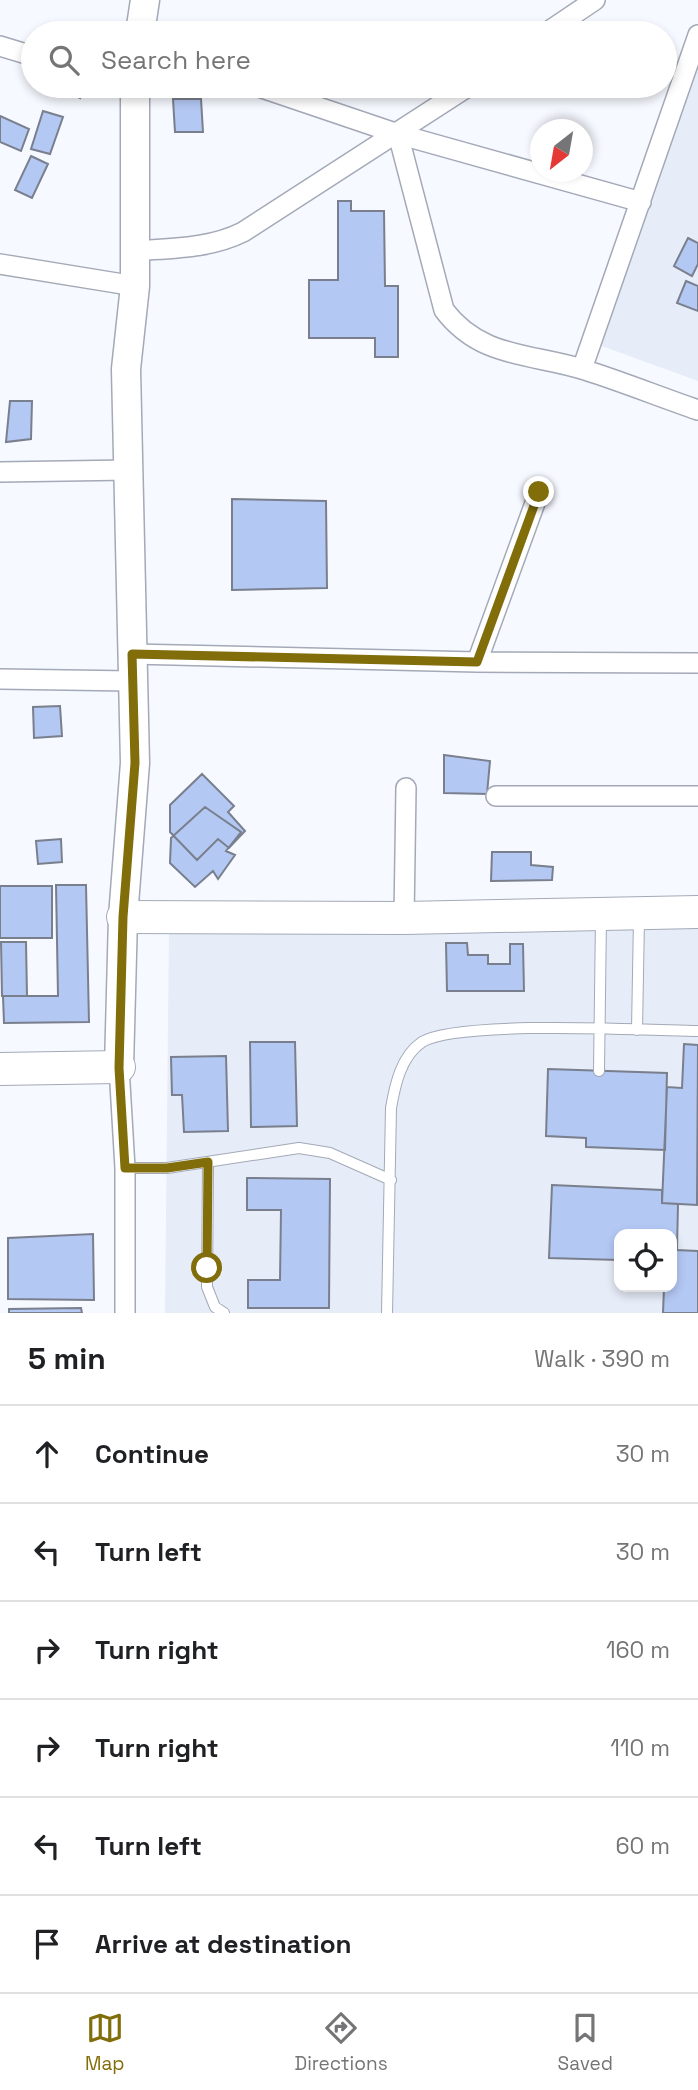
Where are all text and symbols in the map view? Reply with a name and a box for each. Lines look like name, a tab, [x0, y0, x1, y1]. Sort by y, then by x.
search box	[21, 21, 677, 98]
icon: search	[45, 41, 83, 79]
text: Search here	[101, 43, 251, 77]
north arrow	[530, 119, 593, 182]
route end	[523, 476, 554, 507]
map controls	[614, 1229, 677, 1292]
button: locate	[614, 1229, 677, 1292]
route start	[191, 1252, 222, 1283]
text: 5 min	[28, 1339, 106, 1378]
text: Walk · 390 m	[534, 1344, 670, 1374]
icon: ahead	[28, 1435, 66, 1473]
text: Continue	[95, 1437, 209, 1471]
text: 30 m	[616, 1439, 670, 1469]
icon: left	[28, 1533, 66, 1571]
text: Turn left	[95, 1535, 202, 1569]
text: 30 m	[616, 1537, 670, 1567]
icon: right	[28, 1631, 66, 1669]
text: Turn right	[95, 1633, 219, 1667]
text: 160 m	[606, 1635, 670, 1665]
icon: right	[28, 1729, 66, 1767]
text: Turn right	[95, 1731, 219, 1765]
text: 110 m	[610, 1733, 670, 1763]
icon: left	[28, 1827, 66, 1865]
text: Turn left	[95, 1829, 202, 1863]
text: 60 m	[615, 1831, 670, 1861]
icon: arrive	[28, 1925, 66, 1963]
text: Arrive at destination	[95, 1927, 352, 1961]
tab: Map	[85, 2009, 125, 2076]
tab: Directions	[295, 2009, 388, 2076]
tab: Saved	[558, 2009, 613, 2076]

